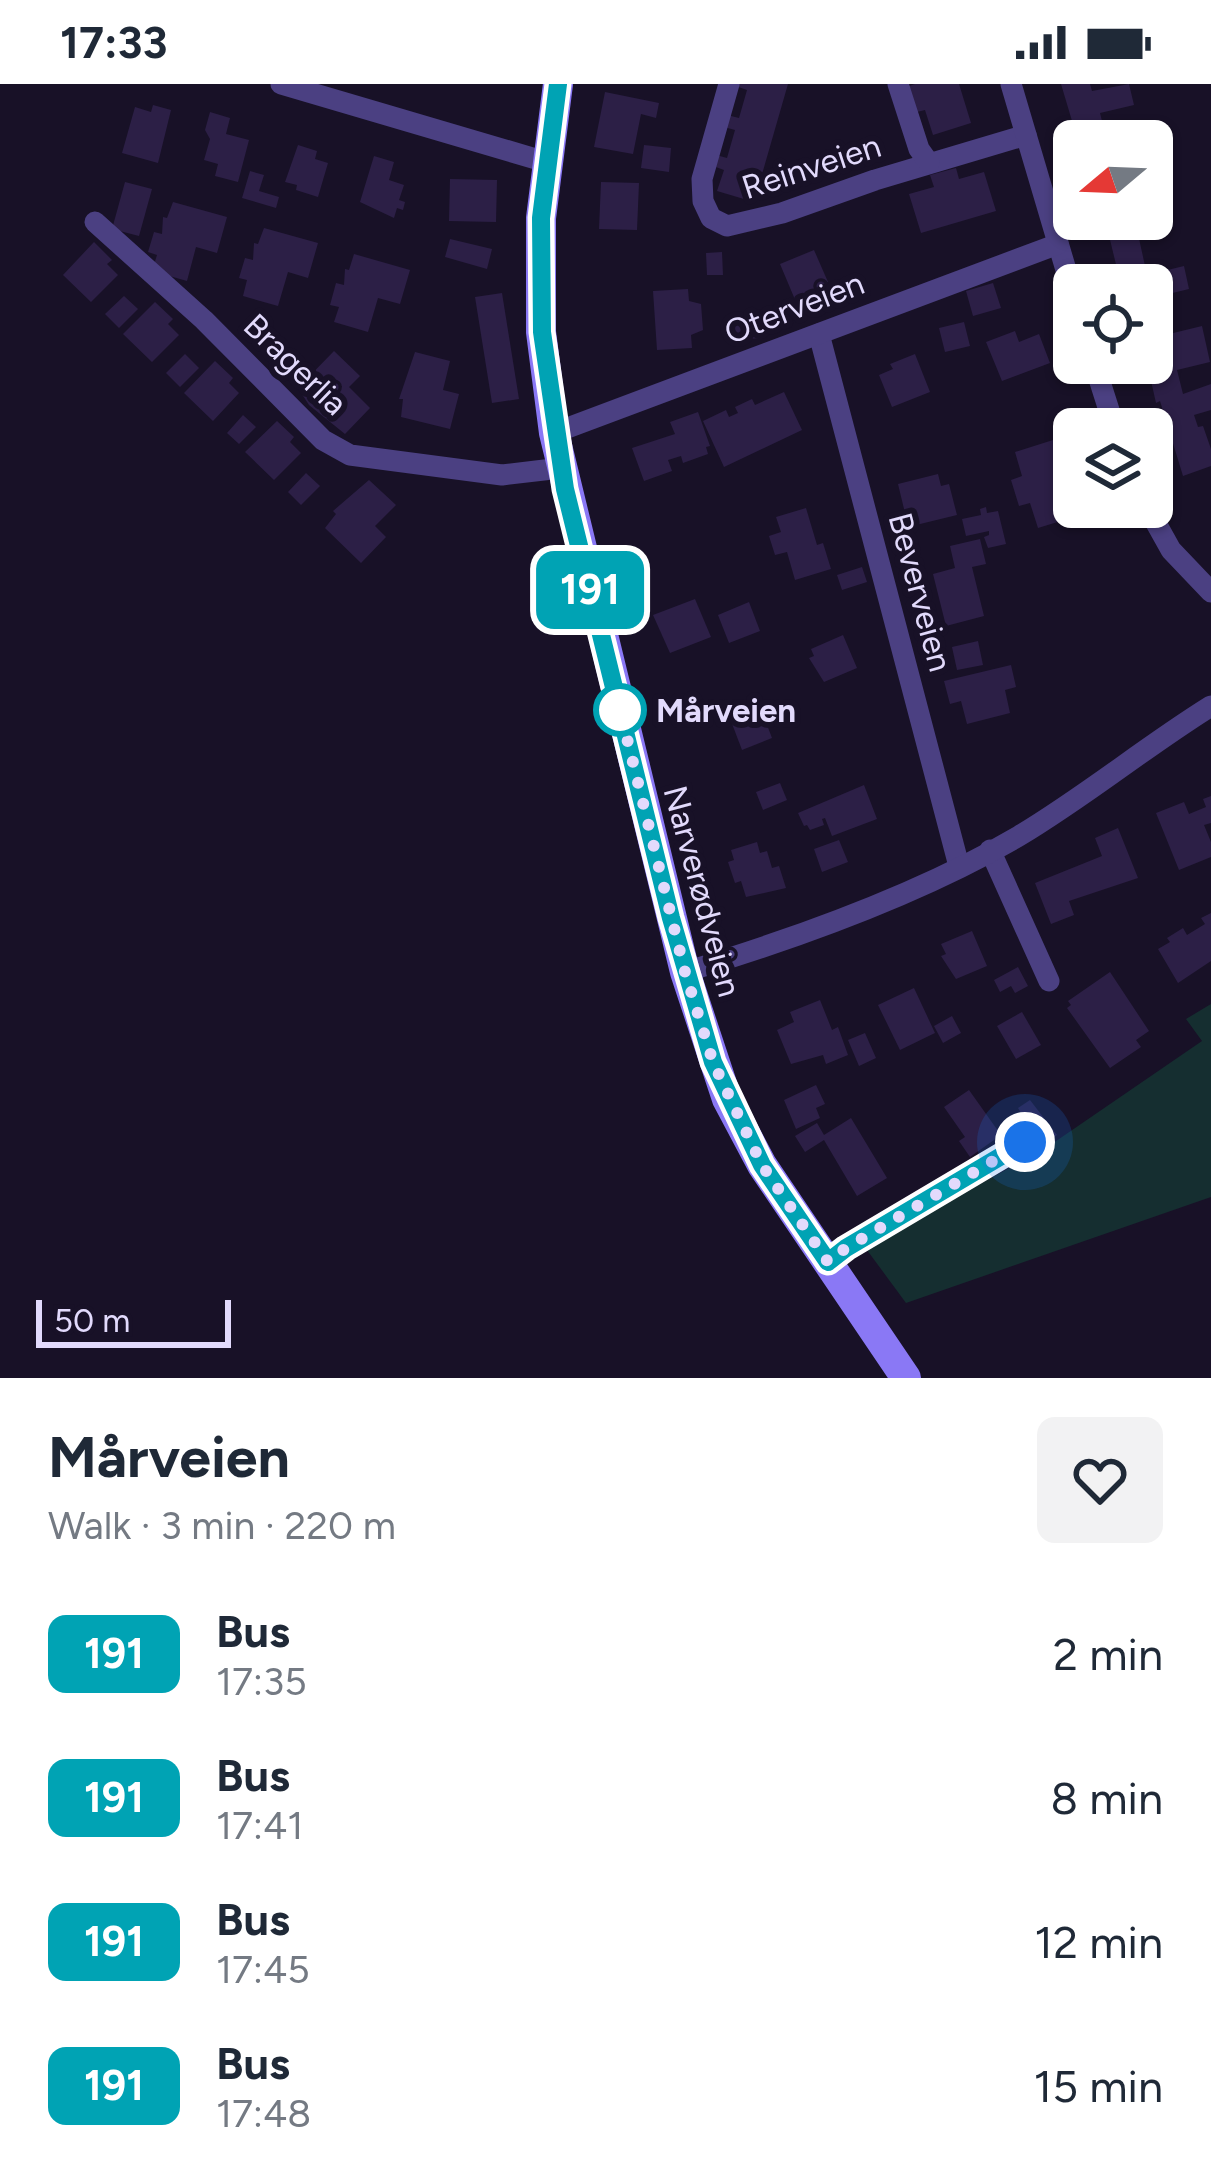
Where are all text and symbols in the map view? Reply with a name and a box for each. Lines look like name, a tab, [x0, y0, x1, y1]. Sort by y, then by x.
text: 17:33	[60, 15, 168, 69]
north arrow	[1053, 120, 1173, 240]
map controls	[1053, 120, 1173, 528]
street label: Reinveien	[737, 126, 885, 207]
street label: Oterveien	[719, 263, 869, 352]
button: locate	[1053, 264, 1173, 384]
street label: Bragerlia	[236, 306, 355, 423]
button: layers	[1053, 408, 1173, 528]
street label: Beverveien	[881, 509, 960, 676]
line badge: 191	[521, 551, 659, 629]
text: 191	[560, 564, 620, 615]
marker: Mårveien	[595, 685, 645, 735]
place label: Mårveien	[656, 691, 796, 730]
street label: Narverødveien	[656, 781, 749, 1001]
your location	[995, 1112, 1055, 1172]
scale bar	[36, 1294, 231, 1347]
text: 50 m	[54, 1301, 130, 1340]
button: heart	[1037, 1417, 1163, 1543]
text: Mårveien	[48, 1423, 290, 1491]
text: Walk · 3 min · 220 m	[48, 1502, 396, 1549]
text: Bus	[216, 1604, 290, 1658]
text: 2 min	[1053, 1627, 1163, 1681]
text: 191	[84, 1628, 144, 1679]
text: 17:35	[216, 1658, 307, 1705]
text: Bus	[216, 1748, 290, 1802]
text: 8 min	[1050, 1771, 1163, 1825]
text: 191	[84, 1772, 144, 1823]
text: 17:41	[216, 1802, 303, 1849]
text: Bus	[216, 1892, 290, 1946]
text: 12 min	[1034, 1915, 1163, 1969]
text: 191	[84, 1916, 144, 1967]
text: 17:45	[216, 1946, 310, 1993]
text: Bus	[216, 2036, 290, 2090]
text: 15 min	[1034, 2059, 1163, 2113]
text: 191	[84, 2060, 144, 2111]
text: 17:48	[216, 2090, 311, 2137]

